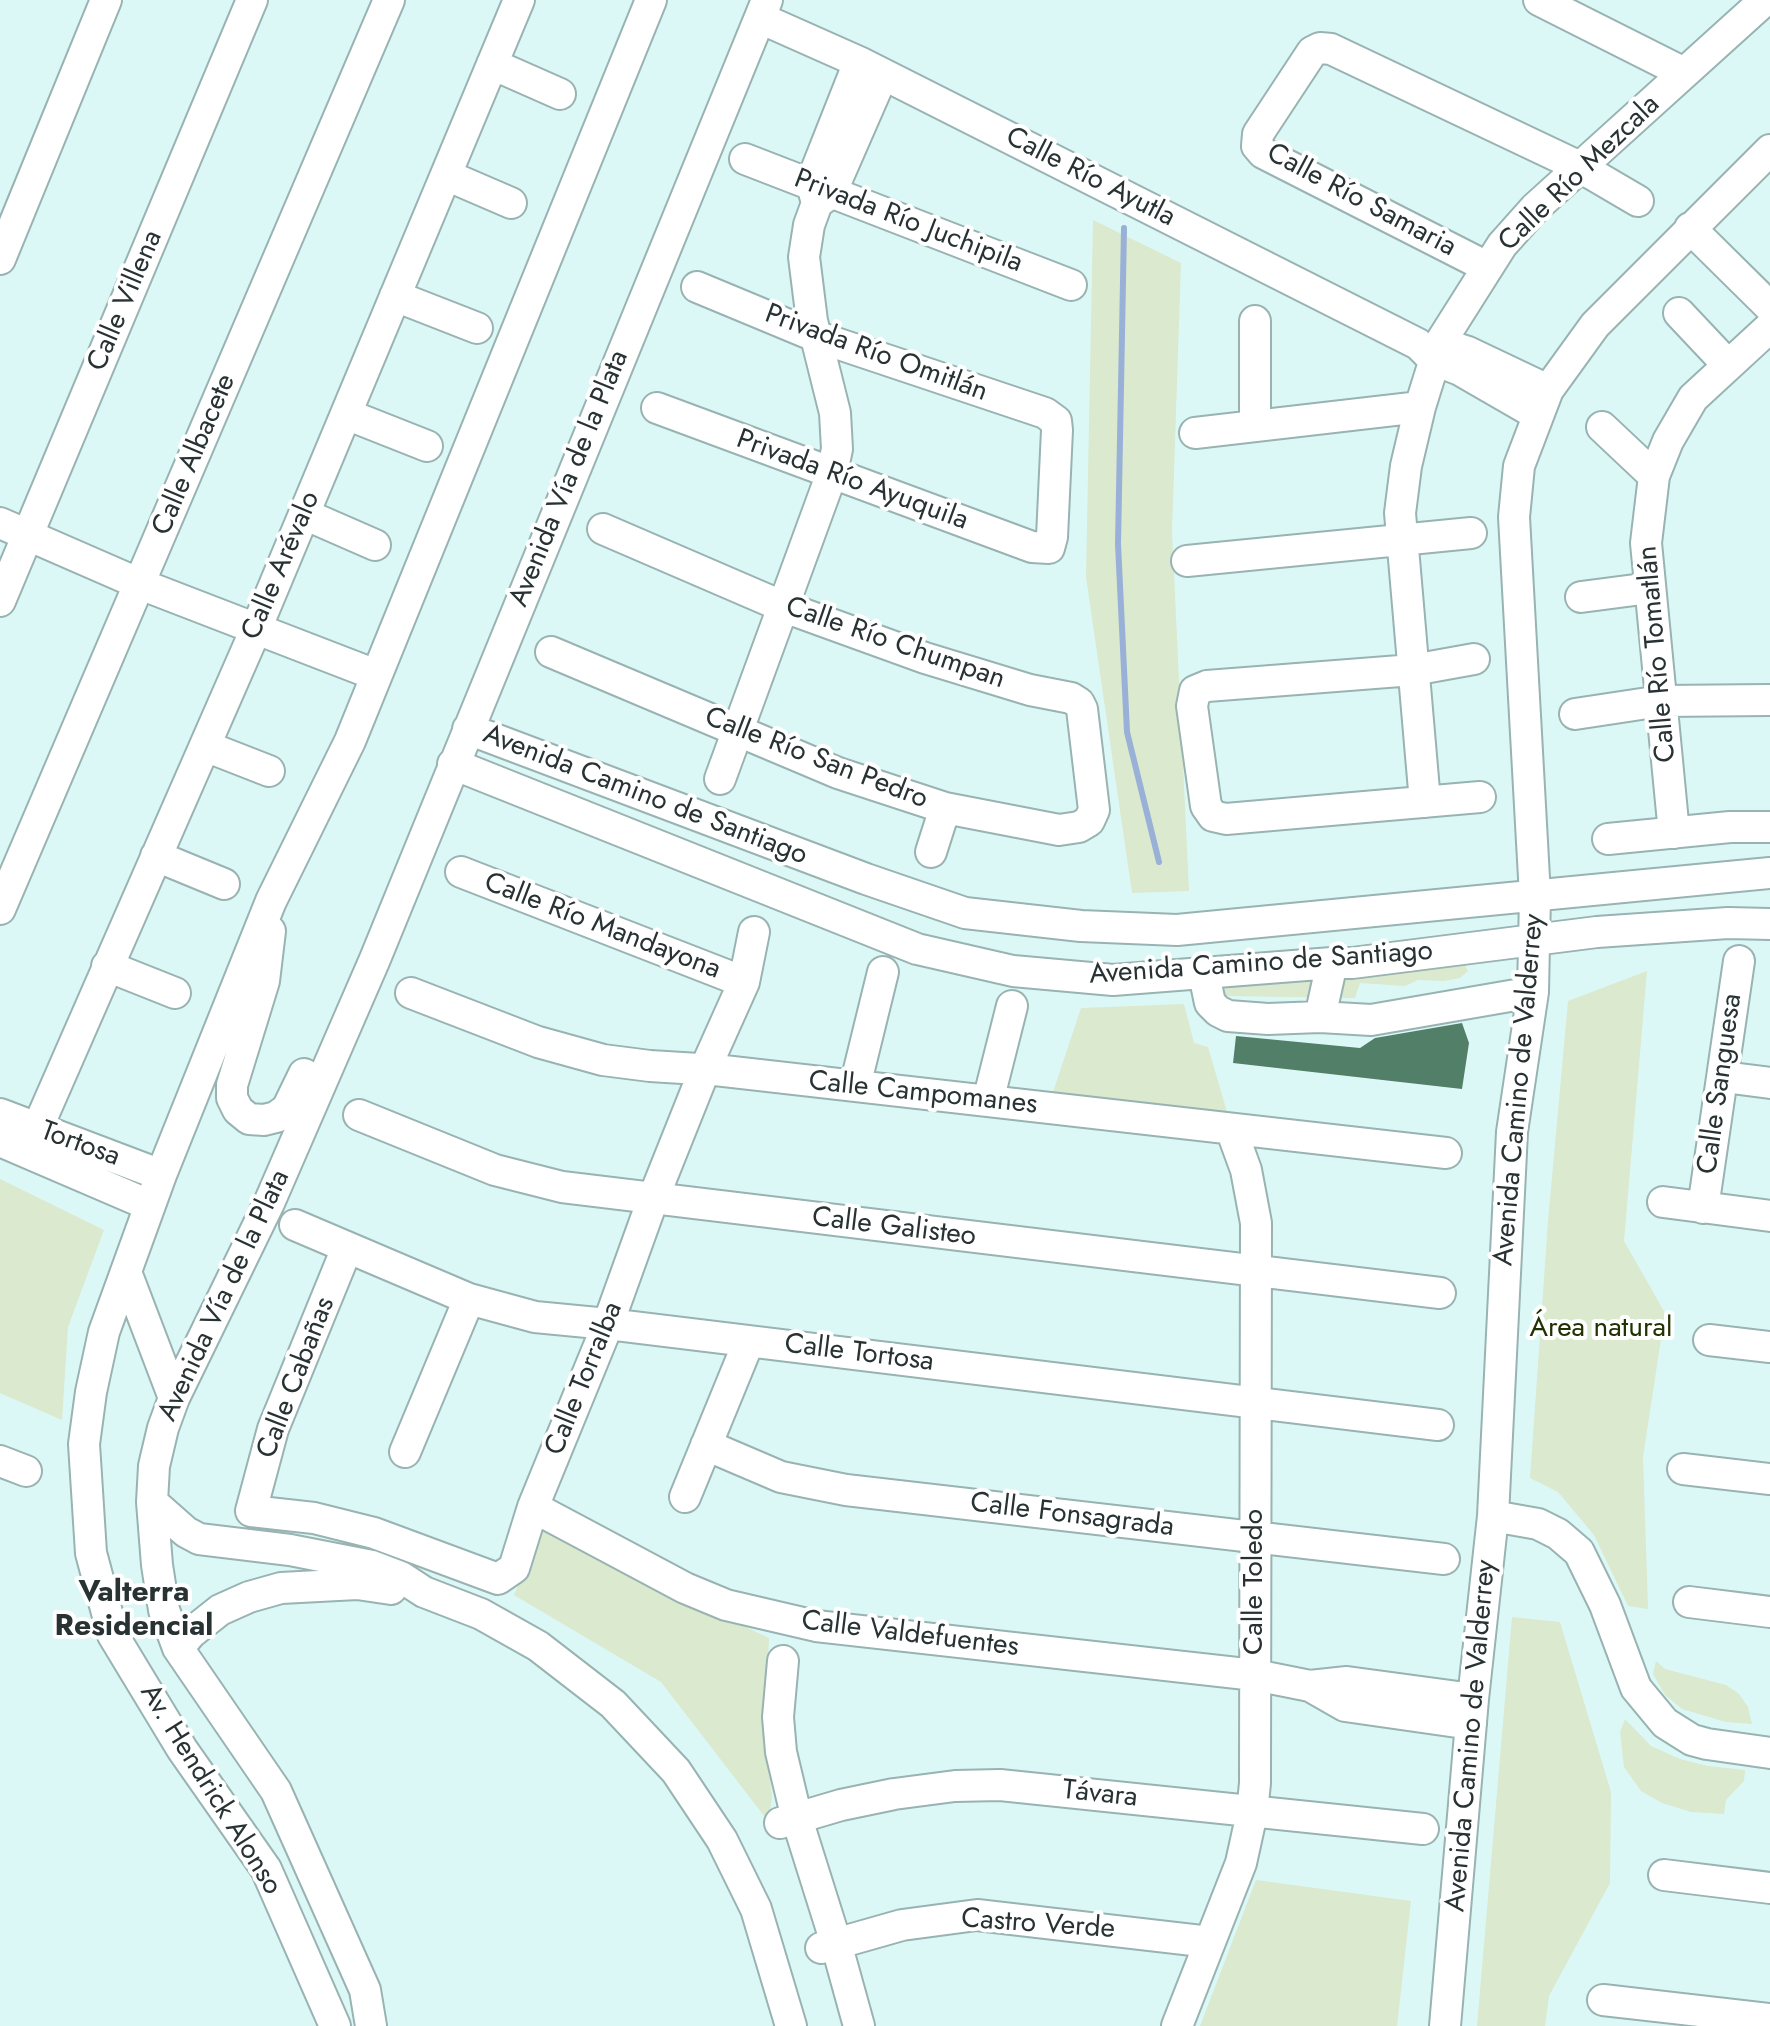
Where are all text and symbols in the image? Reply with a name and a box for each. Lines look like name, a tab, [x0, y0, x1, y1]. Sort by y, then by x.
street label: Calle Río Mezcala	[1492, 89, 1668, 259]
street label: Calle Río Ayutla	[1000, 121, 1180, 235]
street label: Calle Río Samaria	[1261, 137, 1461, 265]
street label: Privada Río Juchipila	[789, 163, 1027, 281]
street label: Calle Villena	[81, 226, 171, 376]
street label: Privada Río Omitlán	[760, 298, 992, 410]
street label: Avenida Vía de la Plata	[503, 346, 637, 612]
street label: Calle Albacete	[146, 369, 244, 541]
street label: Privada Río Ayuquila	[732, 424, 972, 538]
street label: Calle Arévalo	[236, 487, 328, 645]
street label: Calle Río Tomatlán	[1632, 544, 1684, 764]
street label: Calle Río Chumpan	[781, 591, 1009, 697]
street label: Calle Río San Pedro	[700, 701, 932, 817]
street label: Avenida Camino de Santiago	[478, 719, 812, 873]
street label: Calle Río Mandayona	[479, 866, 725, 988]
street label: Avenida Camino de Valderrey	[1488, 913, 1552, 1267]
street label: Avenida Camino de Santiago	[1088, 935, 1434, 993]
street label: Calle Sanguesa	[1692, 992, 1750, 1176]
street label: Calle Campomanes	[807, 1065, 1039, 1123]
street label: Tortosa	[36, 1115, 124, 1175]
street label: Avenida Vía de la Plata	[152, 1165, 298, 1427]
street label: Calle Galisteo	[810, 1201, 978, 1255]
street label: Calle Cabañas	[251, 1293, 343, 1463]
street label: Calle Torralba	[539, 1297, 631, 1461]
park label: Área natural	[1529, 1312, 1673, 1346]
street label: Calle Tortosa	[782, 1328, 936, 1380]
street label: Calle Fonsagrada	[968, 1487, 1176, 1545]
street label: Calle Toledo	[1238, 1509, 1272, 1655]
street label: Avenida Camino de Valderrey	[1440, 1559, 1504, 1913]
district label: Valterra Residencial	[55, 1576, 213, 1646]
street label: Calle Valdefuentes	[799, 1605, 1021, 1665]
street label: Av. Hendrick Alonso	[132, 1678, 288, 1902]
street label: Távara	[1061, 1774, 1139, 1816]
street label: Castro Verde	[960, 1903, 1116, 1947]

